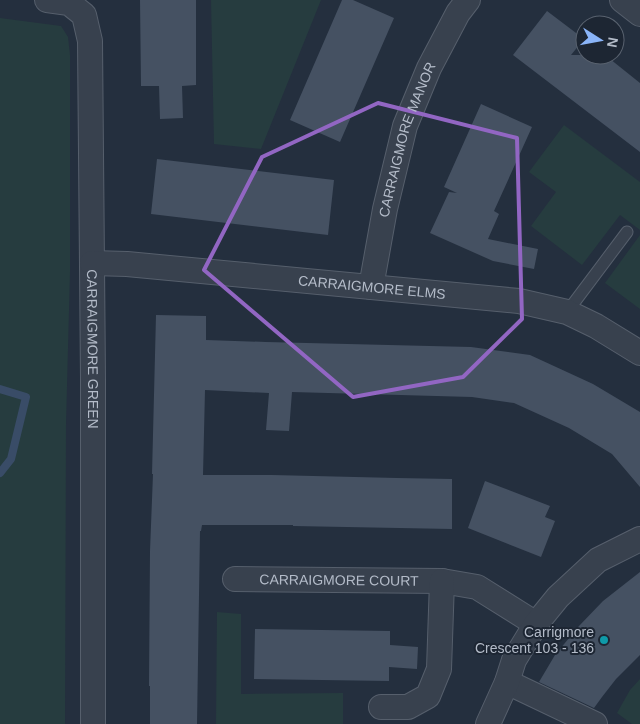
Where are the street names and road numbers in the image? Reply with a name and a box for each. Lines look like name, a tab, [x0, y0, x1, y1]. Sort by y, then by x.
street label: CARRAIGMORE MANOR	[376, 59, 439, 218]
street label: CARRAIGMORE GREEN	[84, 269, 101, 429]
street label: CARRAIGMORE ELMS	[298, 272, 446, 302]
street label: CARRAIGMORE COURT	[259, 571, 419, 589]

